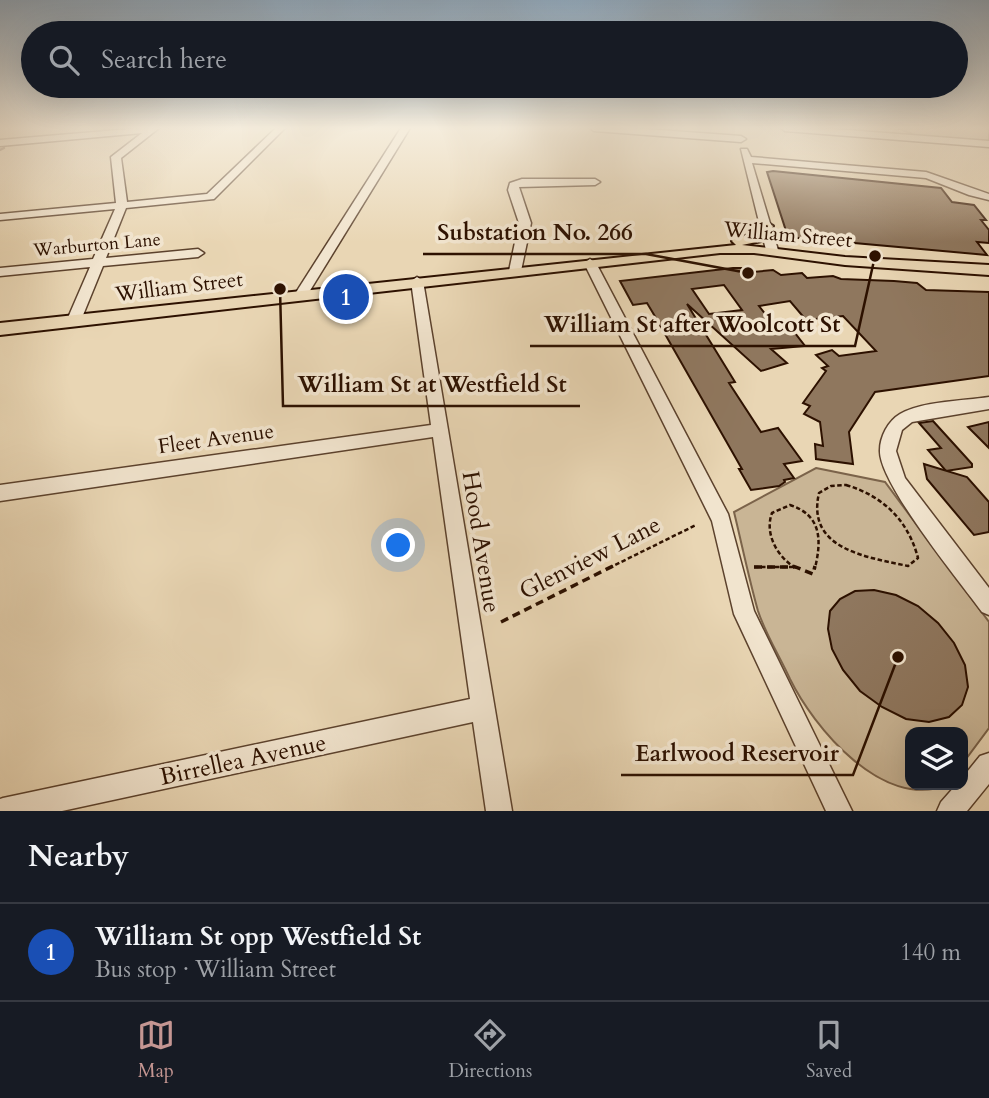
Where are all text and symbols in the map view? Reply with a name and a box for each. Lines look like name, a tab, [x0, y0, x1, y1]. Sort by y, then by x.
search box	[21, 21, 968, 98]
icon: search	[45, 41, 83, 79]
text: Search here	[101, 42, 227, 77]
callout: Substation No. 266	[423, 210, 646, 254]
street label: William Street	[722, 215, 854, 255]
text: Substation No. 266	[437, 217, 633, 248]
street label: Warburton Lane	[31, 227, 162, 263]
street label: William Street	[112, 265, 245, 309]
pin: 1	[323, 271, 369, 323]
callout: William St after Woolcott St	[530, 302, 855, 346]
text: William St after Woolcott St	[543, 309, 840, 340]
callout: William St at Westfield St	[283, 362, 580, 406]
text: William St at Westfield St	[296, 369, 567, 400]
street label: Fleet Avenue	[156, 417, 276, 461]
street label: Hood Avenue	[454, 469, 508, 615]
street label: Glenview Lane	[514, 508, 666, 608]
your location	[381, 528, 415, 562]
street label: Birrellea Avenue	[157, 726, 329, 794]
map controls	[905, 727, 968, 790]
button: layers	[905, 727, 968, 790]
callout: Earlwood Reservoir	[621, 731, 853, 775]
text: Earlwood Reservoir	[635, 738, 840, 769]
text: Nearby	[28, 836, 129, 877]
text: William St opp Westfield St	[95, 919, 421, 954]
text: 1	[45, 937, 57, 968]
text: 140 m	[900, 937, 961, 968]
text: Bus stop · William Street	[95, 954, 336, 985]
tab: Map	[137, 1016, 175, 1084]
tab: Directions	[449, 1016, 532, 1084]
tab: Saved	[806, 1016, 852, 1084]

